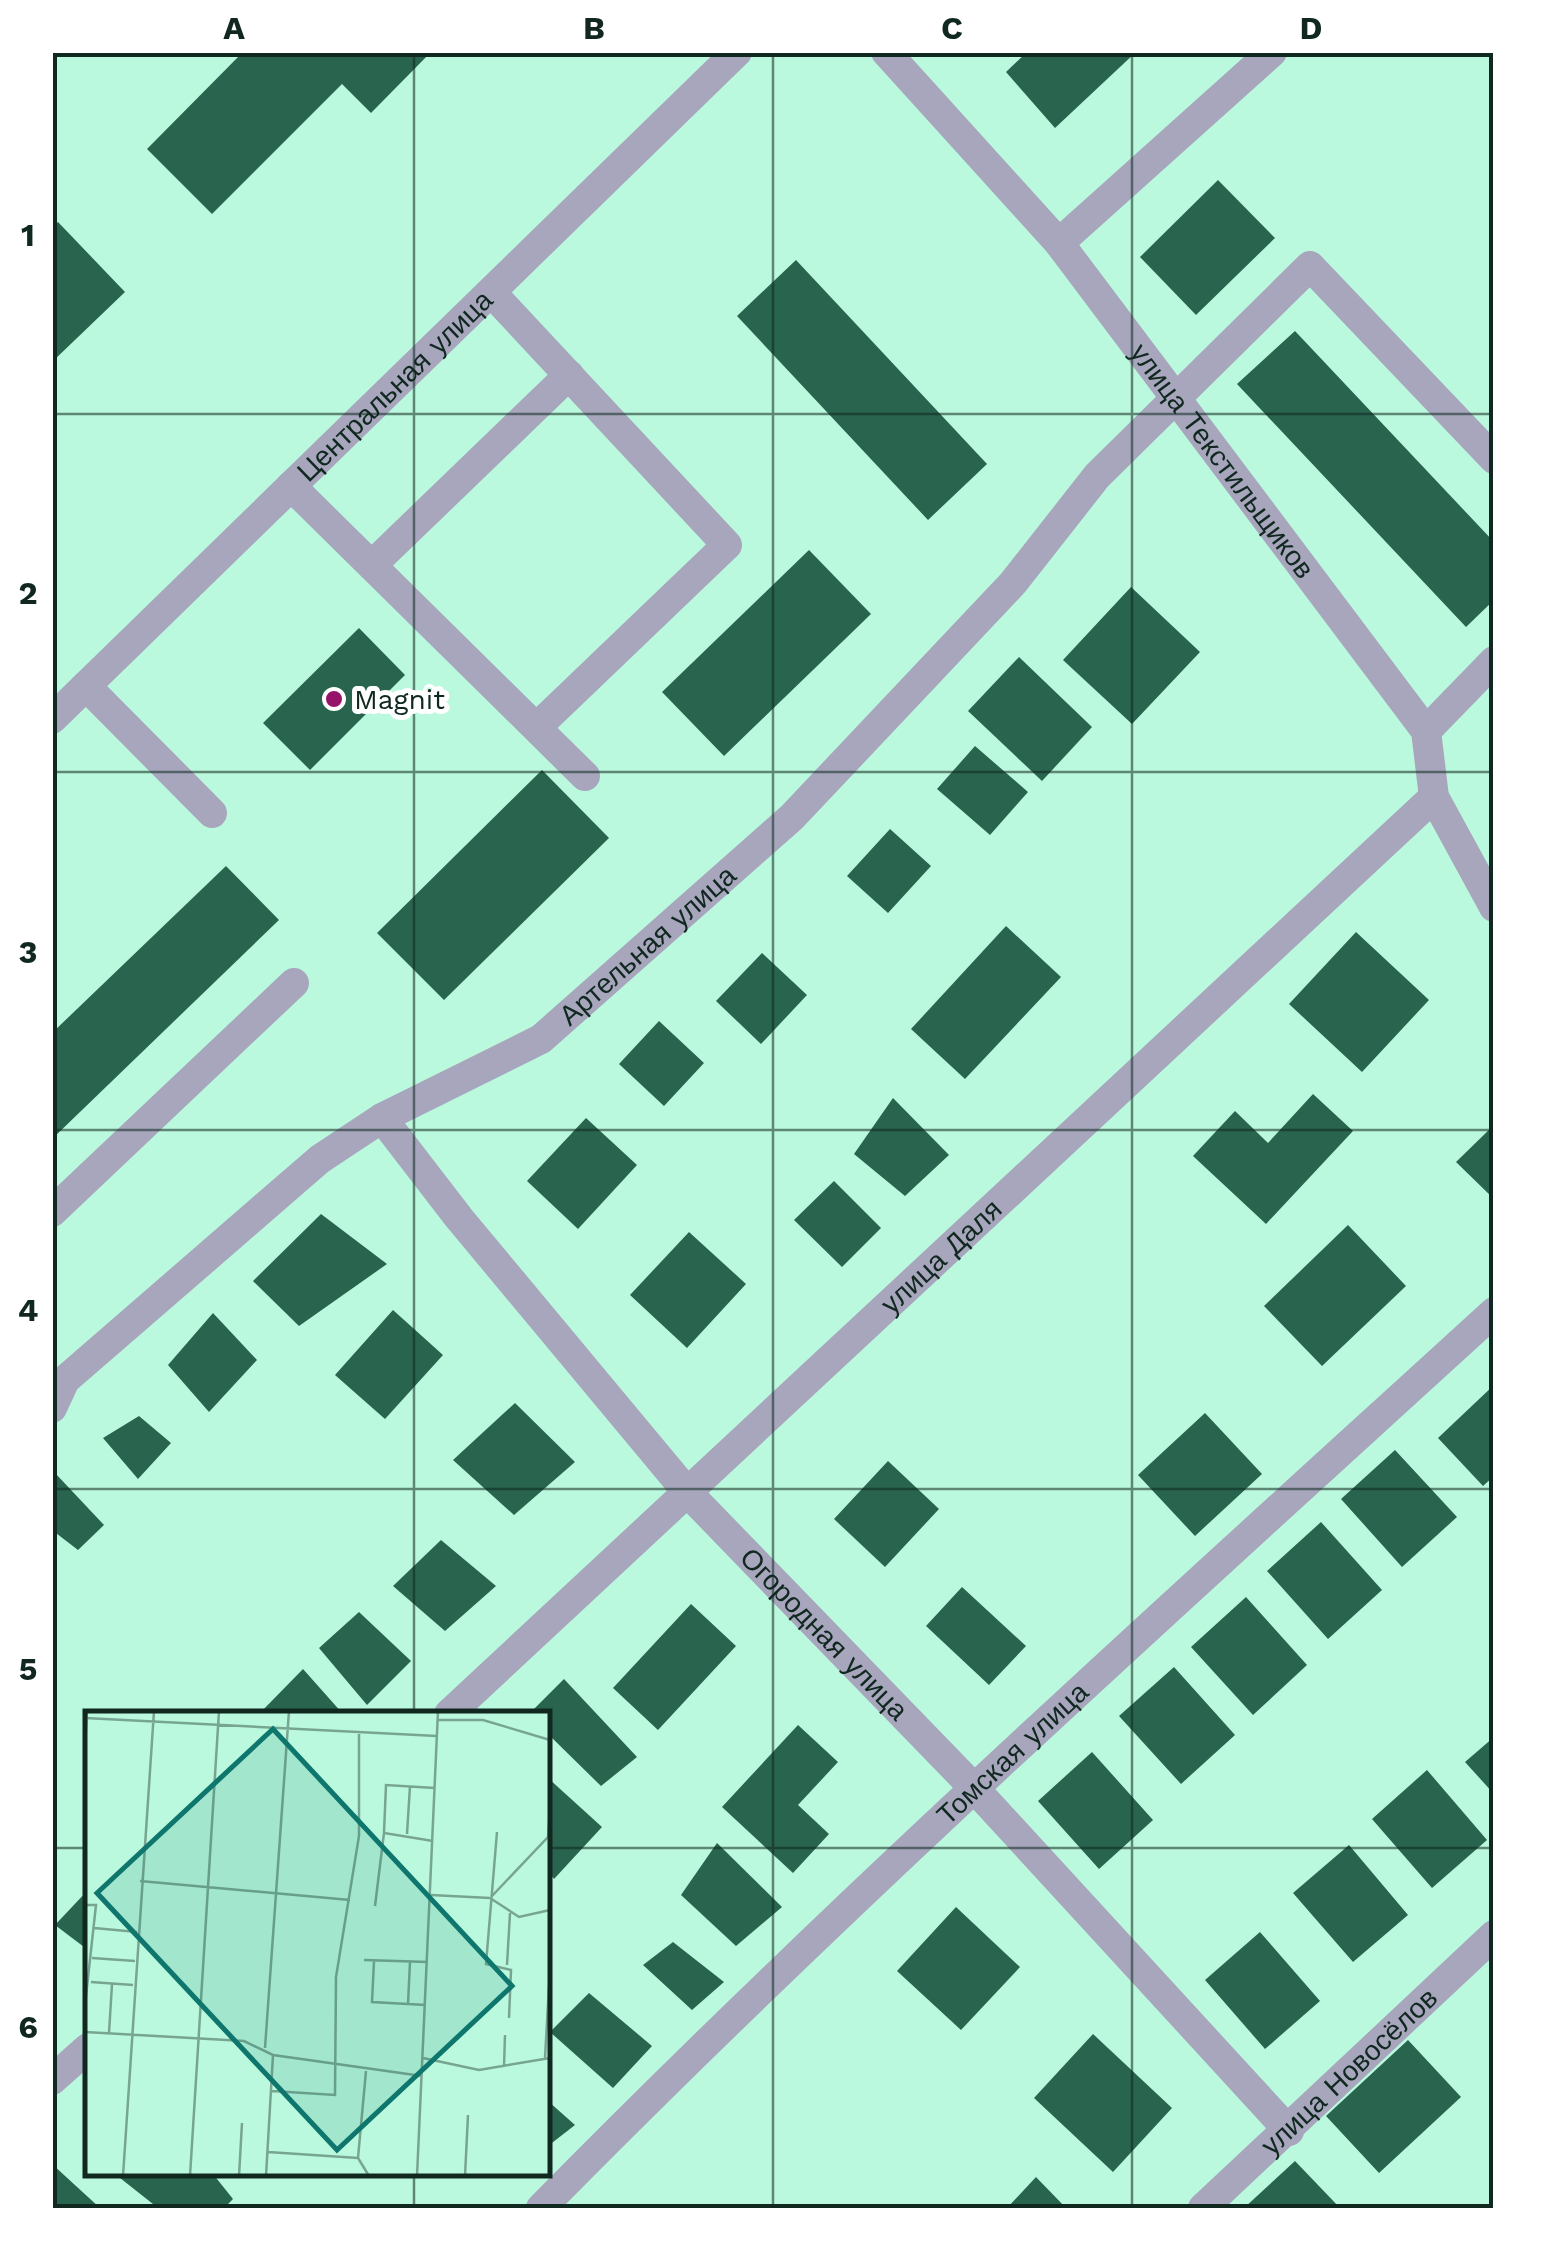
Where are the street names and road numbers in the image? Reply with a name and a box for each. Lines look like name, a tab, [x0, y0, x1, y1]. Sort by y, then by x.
street label: Центральная улица	[290, 283, 499, 488]
street label: улица Текстильщиков	[1124, 337, 1322, 585]
street label: Артельная улица	[552, 858, 743, 1032]
street label: улица Даля	[874, 1192, 1008, 1320]
street label: Огородная улица	[734, 1541, 915, 1727]
street label: Томская улица	[930, 1675, 1095, 1831]
street label: улица Новосёлов	[1254, 1981, 1444, 2162]

